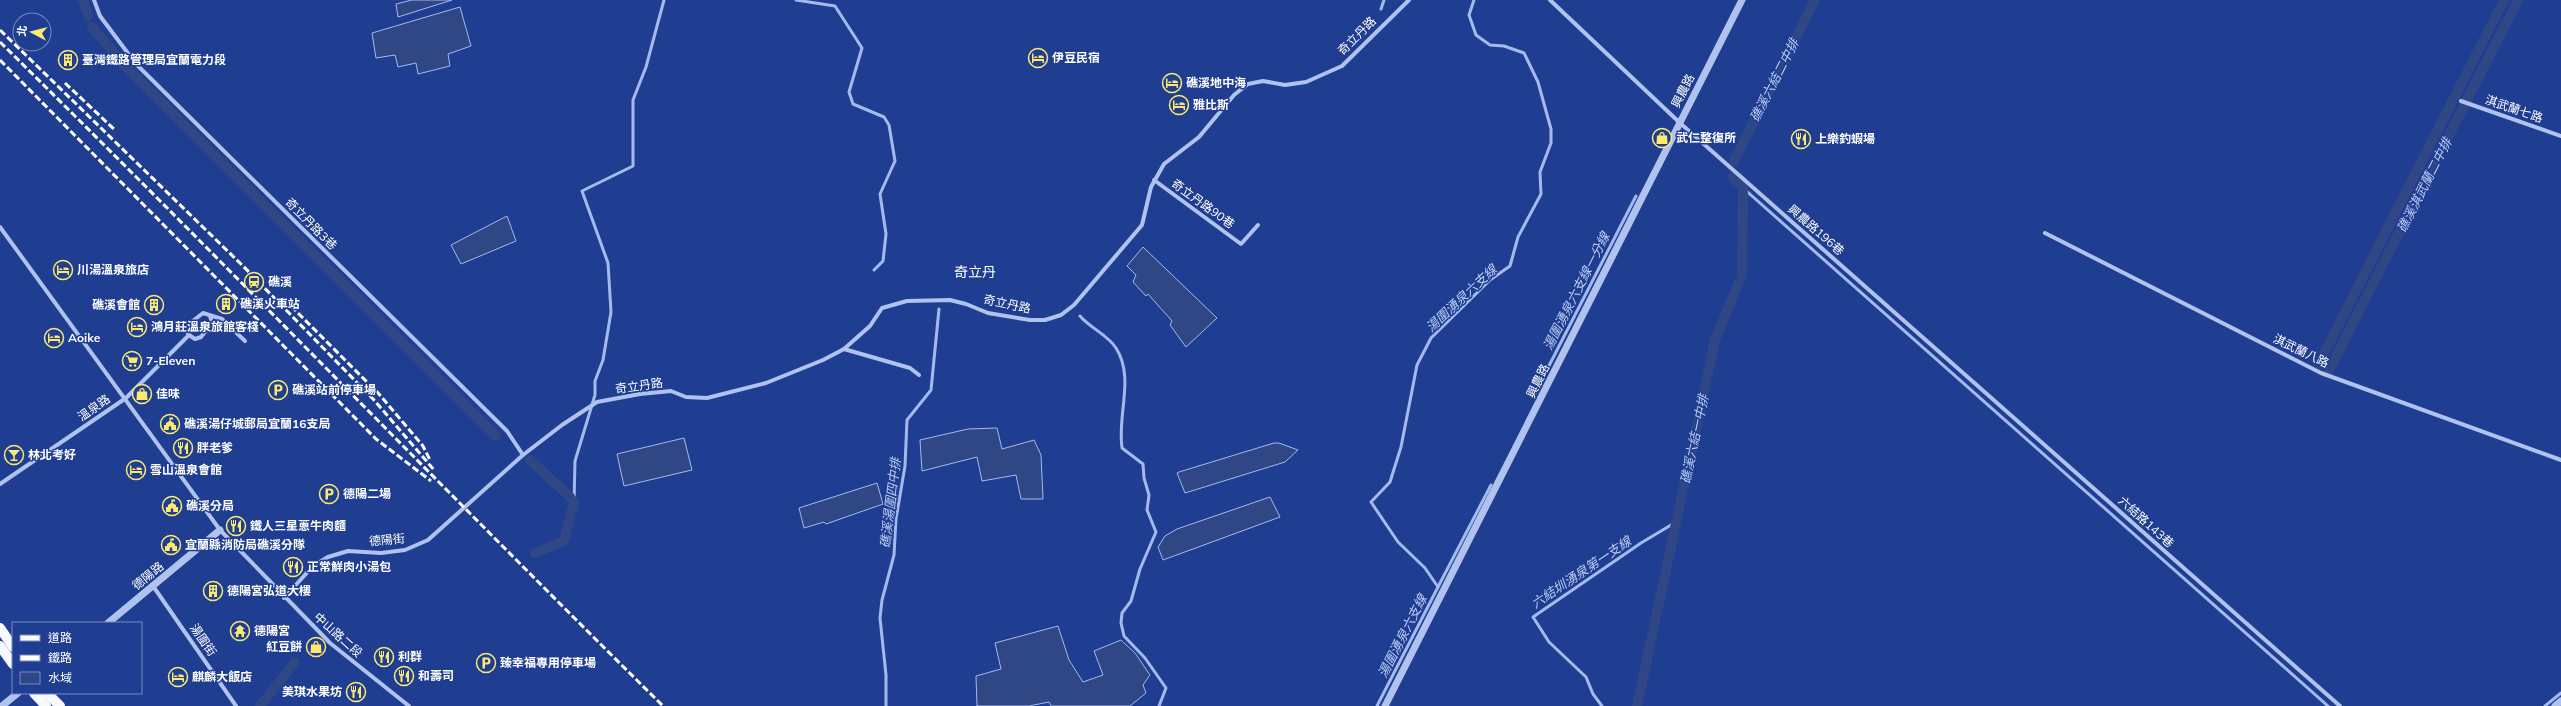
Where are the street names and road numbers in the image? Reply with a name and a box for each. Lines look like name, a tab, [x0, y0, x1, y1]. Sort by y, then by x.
street label: 奇立丹路	[1334, 13, 1379, 58]
street label: 興農路	[1668, 71, 1697, 110]
street label: 淇武蘭七路	[2483, 92, 2545, 125]
street label: 奇立丹路90巷	[1169, 176, 1238, 232]
street label: 奇立丹路3巷	[282, 195, 340, 253]
street label: 興農路196巷	[1785, 201, 1848, 258]
street label: 奇立丹路	[982, 291, 1032, 316]
street label: 淇武蘭八路	[2271, 331, 2331, 370]
street label: 興農路	[1523, 361, 1552, 400]
street label: 奇立丹路	[614, 375, 664, 396]
street label: 溫泉路	[75, 391, 113, 424]
street label: 六結路143巷	[2115, 493, 2177, 550]
street label: 德陽街	[368, 530, 406, 549]
street label: 德陽路	[129, 558, 166, 593]
street label: 中山路二段	[311, 609, 366, 660]
street label: 湯圍街	[187, 621, 220, 659]

